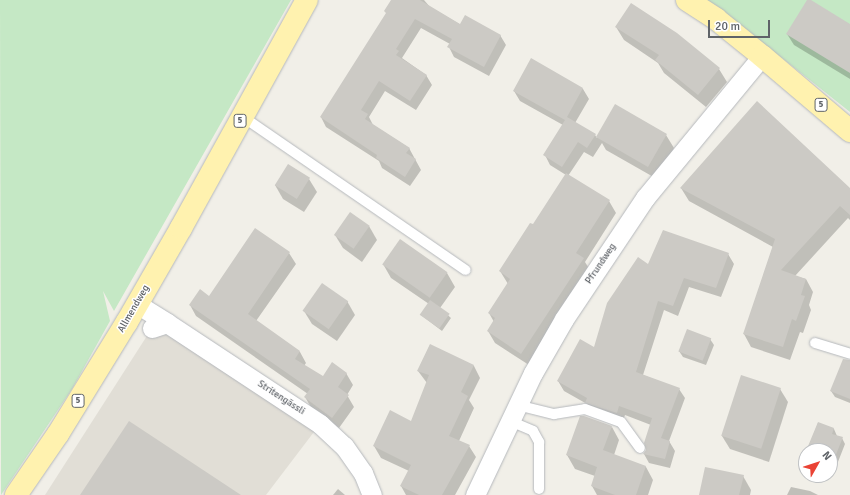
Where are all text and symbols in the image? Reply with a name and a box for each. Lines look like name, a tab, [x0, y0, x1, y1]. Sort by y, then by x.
scale bar	[710, 12, 772, 38]
text: 20 m	[715, 19, 740, 34]
road number: 5	[814, 98, 828, 112]
road number: 5	[233, 114, 247, 128]
street label: Pfrundweg	[583, 241, 619, 287]
street label: Allmendweg	[116, 283, 152, 335]
street label: Stritengässli	[255, 378, 307, 418]
road number: 5	[71, 394, 85, 408]
north arrow	[798, 443, 838, 483]
text: N	[819, 449, 834, 463]

